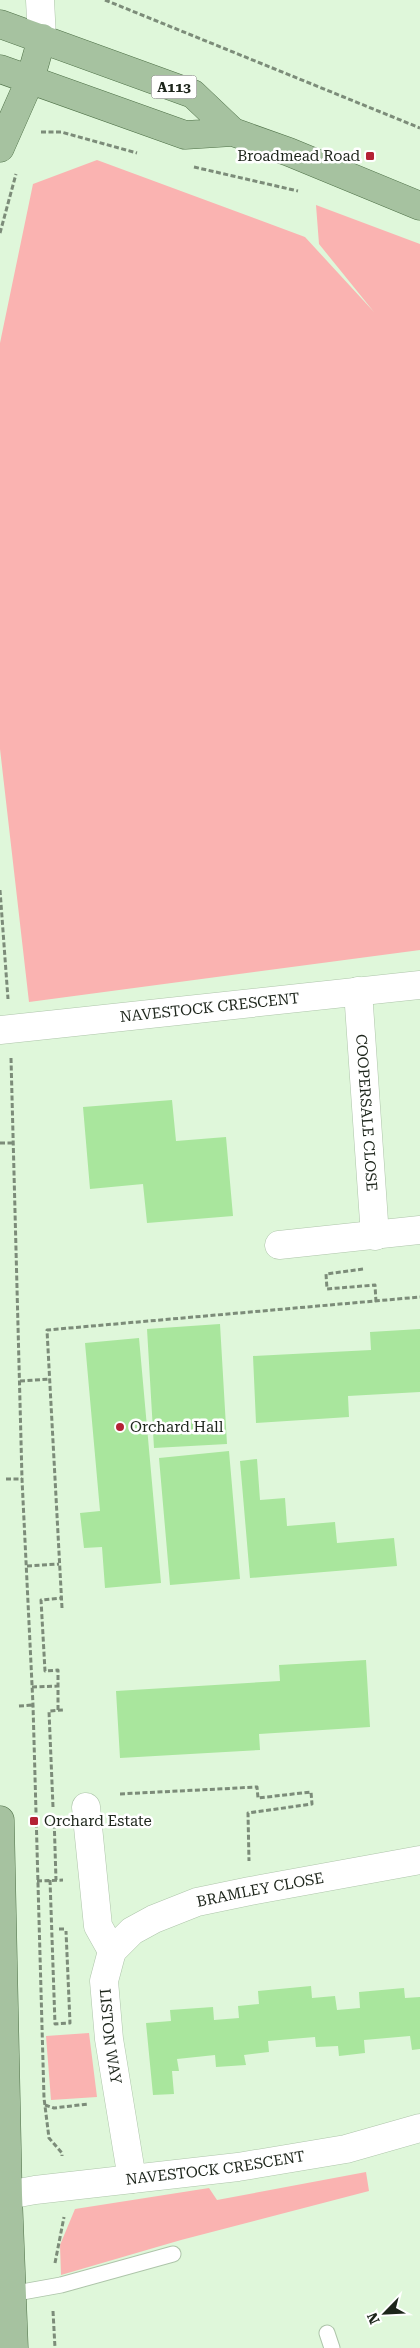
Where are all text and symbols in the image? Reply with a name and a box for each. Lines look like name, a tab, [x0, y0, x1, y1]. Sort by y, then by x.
road number: A113	[152, 75, 196, 98]
place label: Broadmead Road	[237, 147, 360, 165]
marker: Broadmead Road	[364, 150, 376, 162]
street label: NAVESTOCK CRESCENT	[119, 989, 300, 1026]
street label: COOPERSALE CLOSE	[352, 1034, 381, 1192]
place label: Orchard Hall	[130, 1418, 224, 1436]
marker: Orchard Hall	[114, 1421, 126, 1433]
place label: Orchard Estate	[44, 1812, 152, 1830]
marker: Orchard Estate	[28, 1815, 40, 1827]
street label: BRAMLEY CLOSE	[195, 1869, 325, 1911]
street label: LISTON WAY	[96, 1988, 125, 2086]
street label: NAVESTOCK CRESCENT	[125, 2147, 306, 2189]
north arrow	[360, 2288, 410, 2338]
text: N	[364, 2310, 383, 2326]

